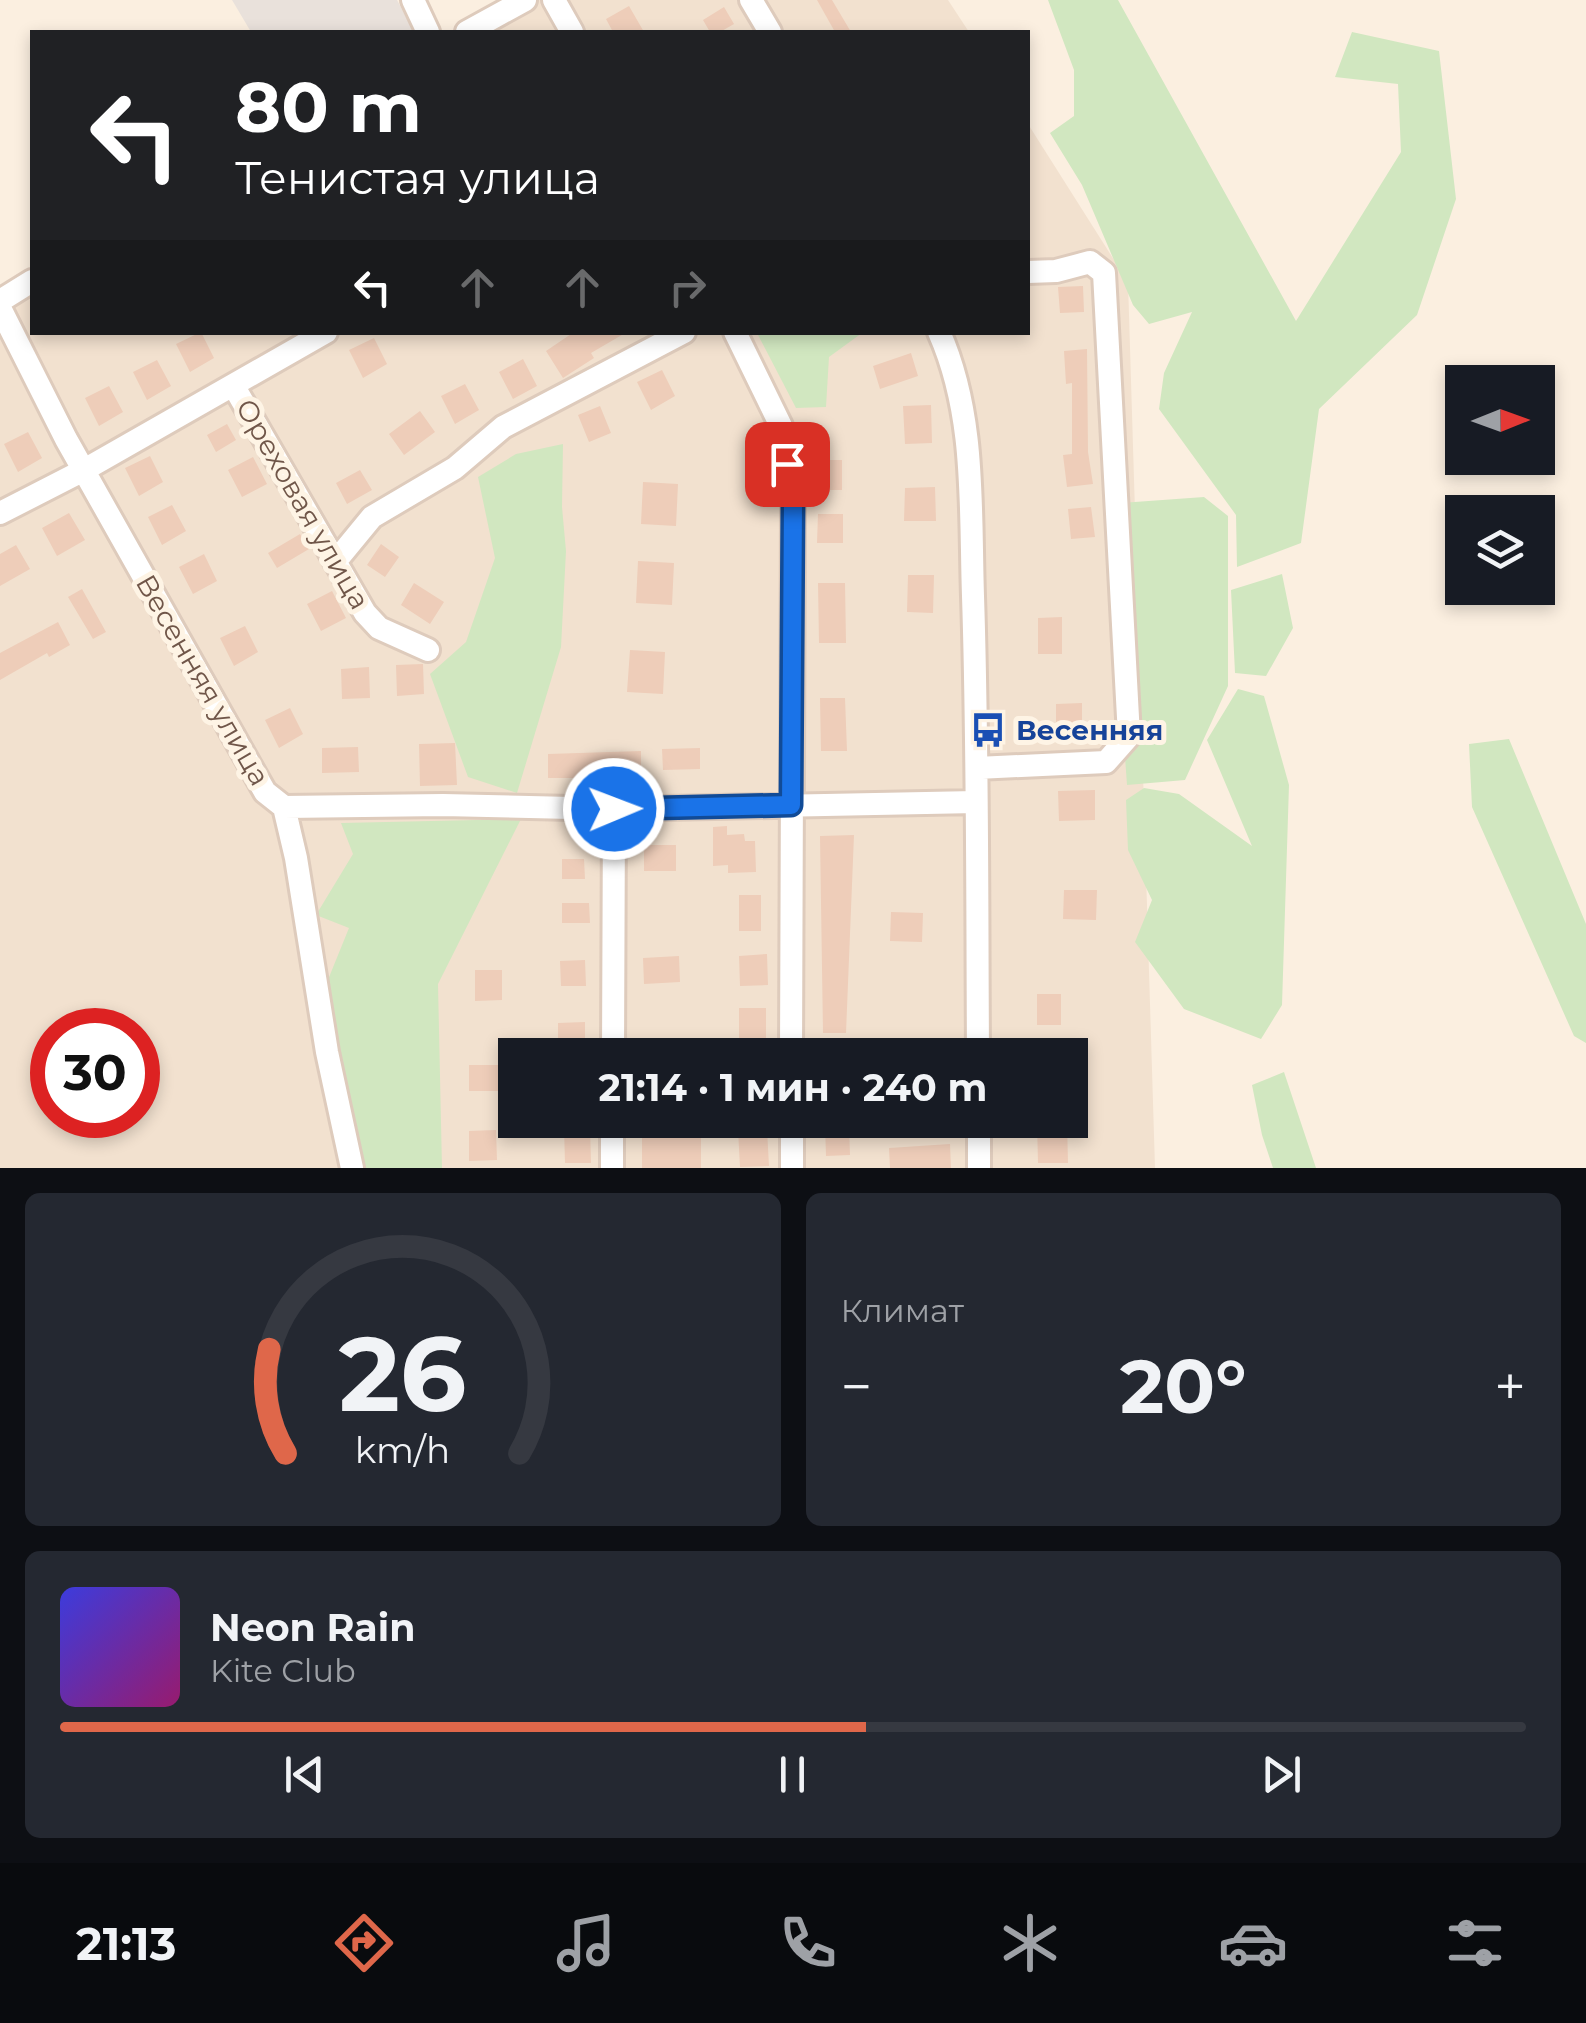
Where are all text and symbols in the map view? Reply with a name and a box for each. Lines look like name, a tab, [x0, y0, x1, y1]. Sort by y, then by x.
text: 80 m	[235, 64, 422, 150]
icon: left	[70, 70, 200, 200]
text: Тенистая улица	[235, 150, 600, 205]
icon: left	[345, 260, 400, 315]
icon: ahead	[450, 260, 505, 315]
icon: ahead	[555, 260, 610, 315]
icon: right	[660, 260, 715, 315]
north arrow	[1445, 365, 1555, 475]
map controls	[1445, 365, 1555, 605]
street label: Ореховая улица	[229, 393, 377, 615]
pin	[745, 422, 830, 507]
icon: arrive	[760, 437, 815, 492]
button: layers	[1445, 495, 1555, 605]
street label: Весенняя улица	[129, 569, 277, 791]
bus stop icon: Весенняя	[969, 711, 1007, 749]
place label: Весенняя	[1016, 713, 1163, 747]
position arrow	[562, 757, 666, 861]
speed limit sign: 30	[30, 1008, 160, 1138]
text: 21:14 · 1 мин · 240 m	[599, 1064, 987, 1111]
text: Климат	[841, 1291, 964, 1330]
text: 26	[339, 1310, 467, 1437]
text: 20°	[1120, 1340, 1247, 1432]
text: −	[841, 1353, 872, 1420]
text: +	[1494, 1353, 1526, 1420]
text: km/h	[355, 1428, 450, 1472]
text: Neon Rain	[210, 1604, 415, 1651]
text: Kite Club	[210, 1651, 356, 1690]
icon: previous	[277, 1747, 332, 1802]
icon: pause	[765, 1747, 820, 1802]
icon: next	[1254, 1747, 1309, 1802]
icon: directions	[329, 1908, 399, 1978]
icon: music	[551, 1908, 621, 1978]
icon: phone	[773, 1908, 843, 1978]
icon: climate	[995, 1908, 1065, 1978]
icon: car	[1218, 1908, 1288, 1978]
icon: filters	[1440, 1908, 1510, 1978]
text: 21:13	[76, 1916, 176, 1971]

